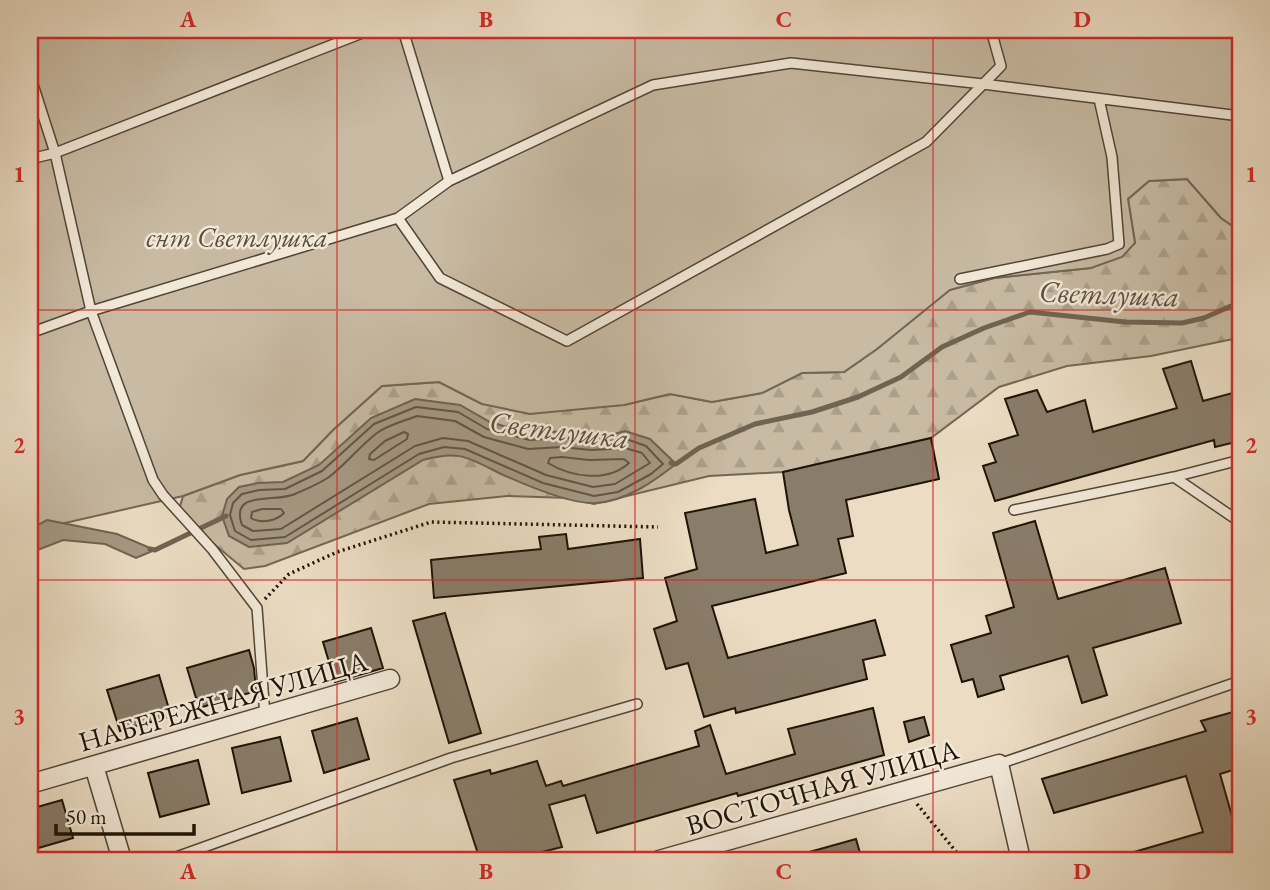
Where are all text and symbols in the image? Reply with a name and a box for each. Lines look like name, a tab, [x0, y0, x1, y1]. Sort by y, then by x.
text: A	[179, 4, 197, 34]
text: B	[479, 4, 493, 34]
text: C	[776, 4, 792, 34]
text: D	[1073, 4, 1091, 34]
text: 1	[13, 159, 25, 189]
text: 1	[1245, 159, 1257, 189]
park label: снт Светлушка	[146, 219, 328, 255]
water label: Светлушка	[1038, 272, 1180, 315]
water label: Светлушка	[487, 402, 631, 457]
text: 2	[13, 430, 25, 460]
text: 2	[1245, 430, 1257, 460]
street label: НАБЕРЕЖНАЯ УЛИЦА	[74, 642, 372, 759]
text: 3	[13, 701, 25, 731]
text: 3	[1245, 701, 1257, 731]
street label: ВОСТОЧНАЯ УЛИЦА	[681, 731, 963, 843]
scale bar	[56, 792, 194, 836]
text: 50 m	[66, 803, 107, 830]
text: A	[179, 856, 197, 886]
text: B	[479, 856, 493, 886]
text: C	[776, 856, 792, 886]
text: D	[1073, 856, 1091, 886]

